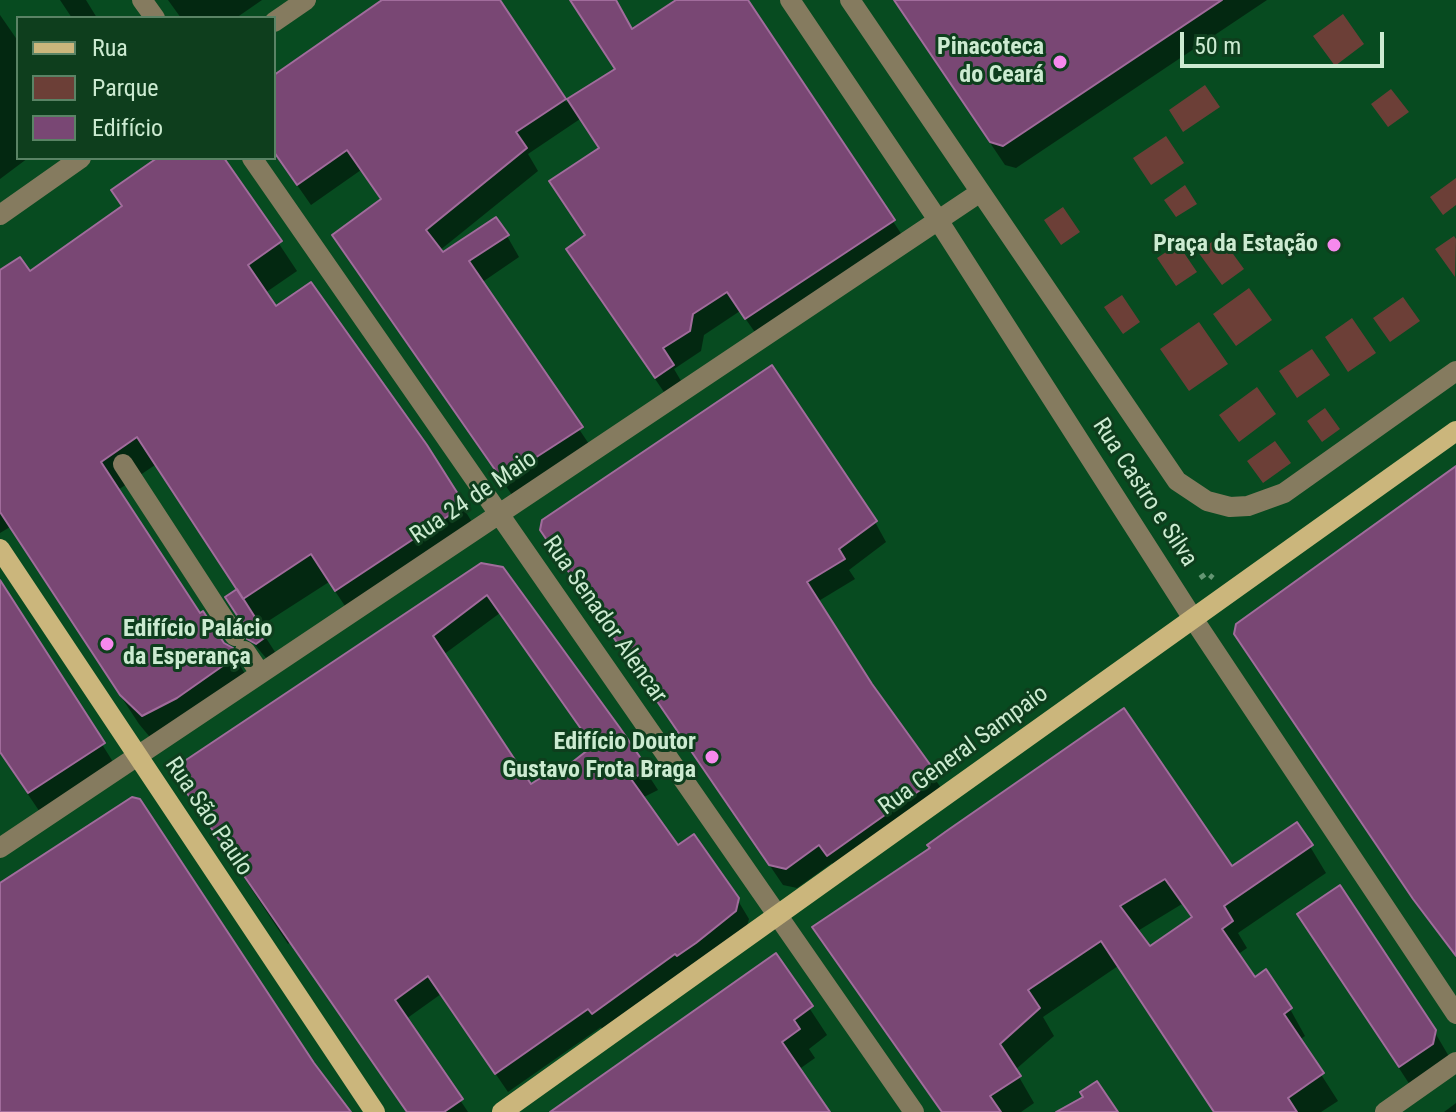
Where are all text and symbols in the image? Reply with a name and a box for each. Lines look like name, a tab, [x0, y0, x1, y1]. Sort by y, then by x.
legend	[16, 16, 276, 160]
scale bar	[1184, 16, 1388, 66]
text: 50 m	[1194, 32, 1241, 60]
text: Rua	[92, 34, 128, 62]
place label: Pinacoteca do Ceará	[937, 34, 1044, 90]
marker: Pinacoteca do Ceará	[1051, 53, 1069, 71]
text: Parque	[92, 74, 159, 102]
text: Edifício	[92, 114, 163, 142]
place label: Praça da Estação	[1153, 231, 1318, 259]
marker: Praça da Estação	[1325, 236, 1343, 254]
street label: Rua Castro e Silva	[1085, 413, 1203, 573]
street label: Rua 24 de Maio	[405, 445, 543, 551]
street label: Rua Senador Alencar	[536, 531, 672, 709]
place label: Edifício Palácio da Esperança	[123, 616, 272, 672]
marker: Edifício Palácio da Esperança	[98, 635, 116, 653]
street label: Rua General Sampaio	[874, 680, 1054, 822]
place label: Edifício Doutor Gustavo Frota Braga	[502, 729, 696, 785]
marker: Edifício Doutor Gustavo Frota Braga	[703, 748, 721, 766]
street label: Rua São Paulo	[158, 752, 258, 882]

